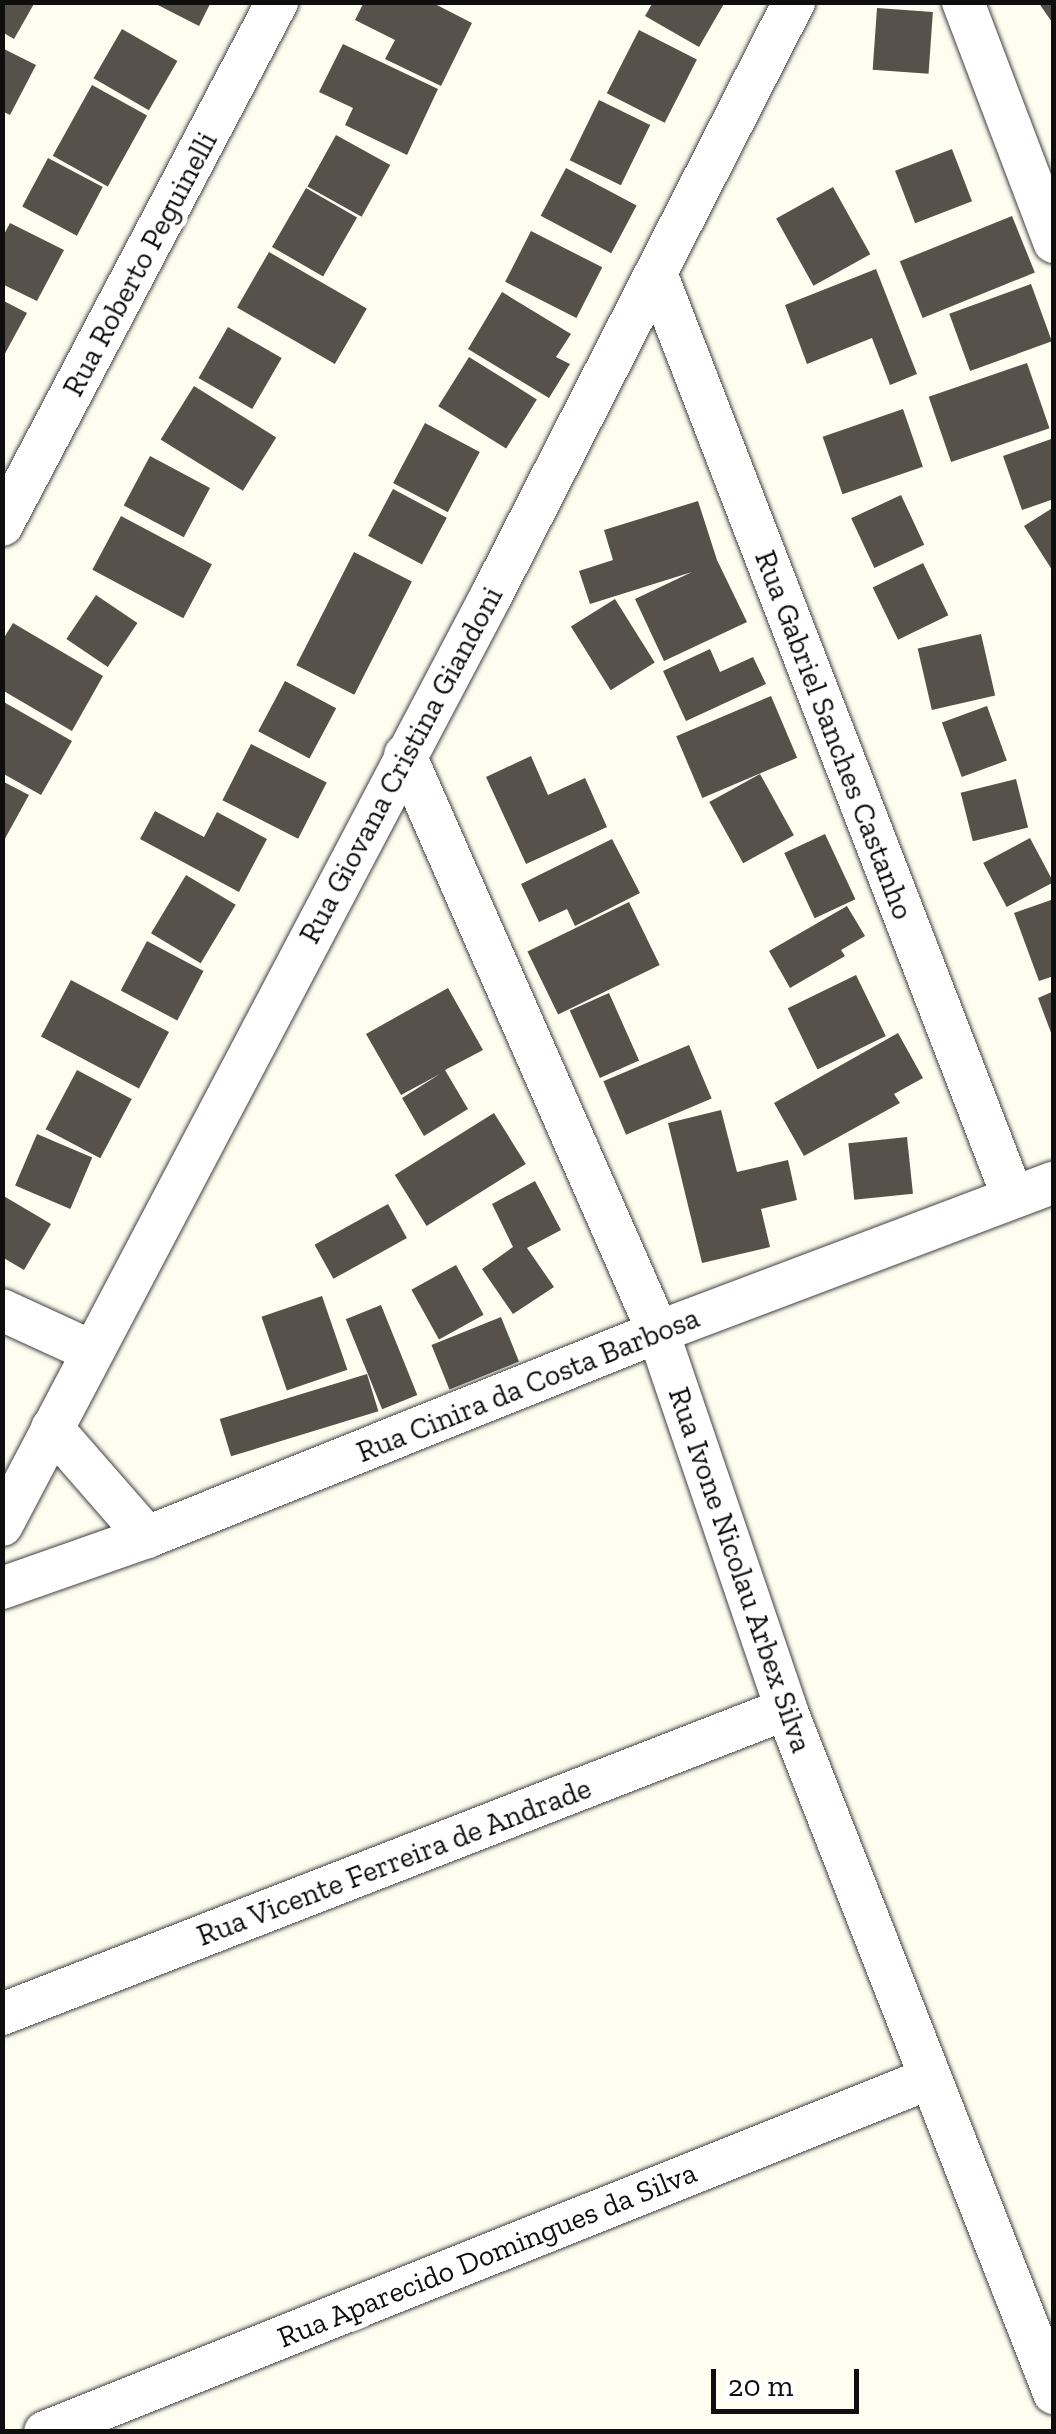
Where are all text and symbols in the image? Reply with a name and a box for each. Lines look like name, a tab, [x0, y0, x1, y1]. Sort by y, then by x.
street label: Rua Roberto Peguinelli	[55, 126, 225, 402]
street label: Rua Gabriel Sanches Castanho	[747, 545, 921, 925]
street label: Rua Giovana Cristina Giandoni	[292, 581, 510, 949]
street label: Rua Cinira da Costa Barbosa	[351, 1300, 705, 1470]
street label: Rua Ivone Nicolau Arbex Silva	[660, 1382, 820, 1758]
street label: Rua Vicente Ferreira de Andrade	[191, 1770, 597, 1954]
street label: Rua Aparecido Domingues da Silva	[272, 2154, 702, 2356]
scale bar	[716, 2349, 864, 2411]
text: 20 m	[728, 2368, 793, 2404]

